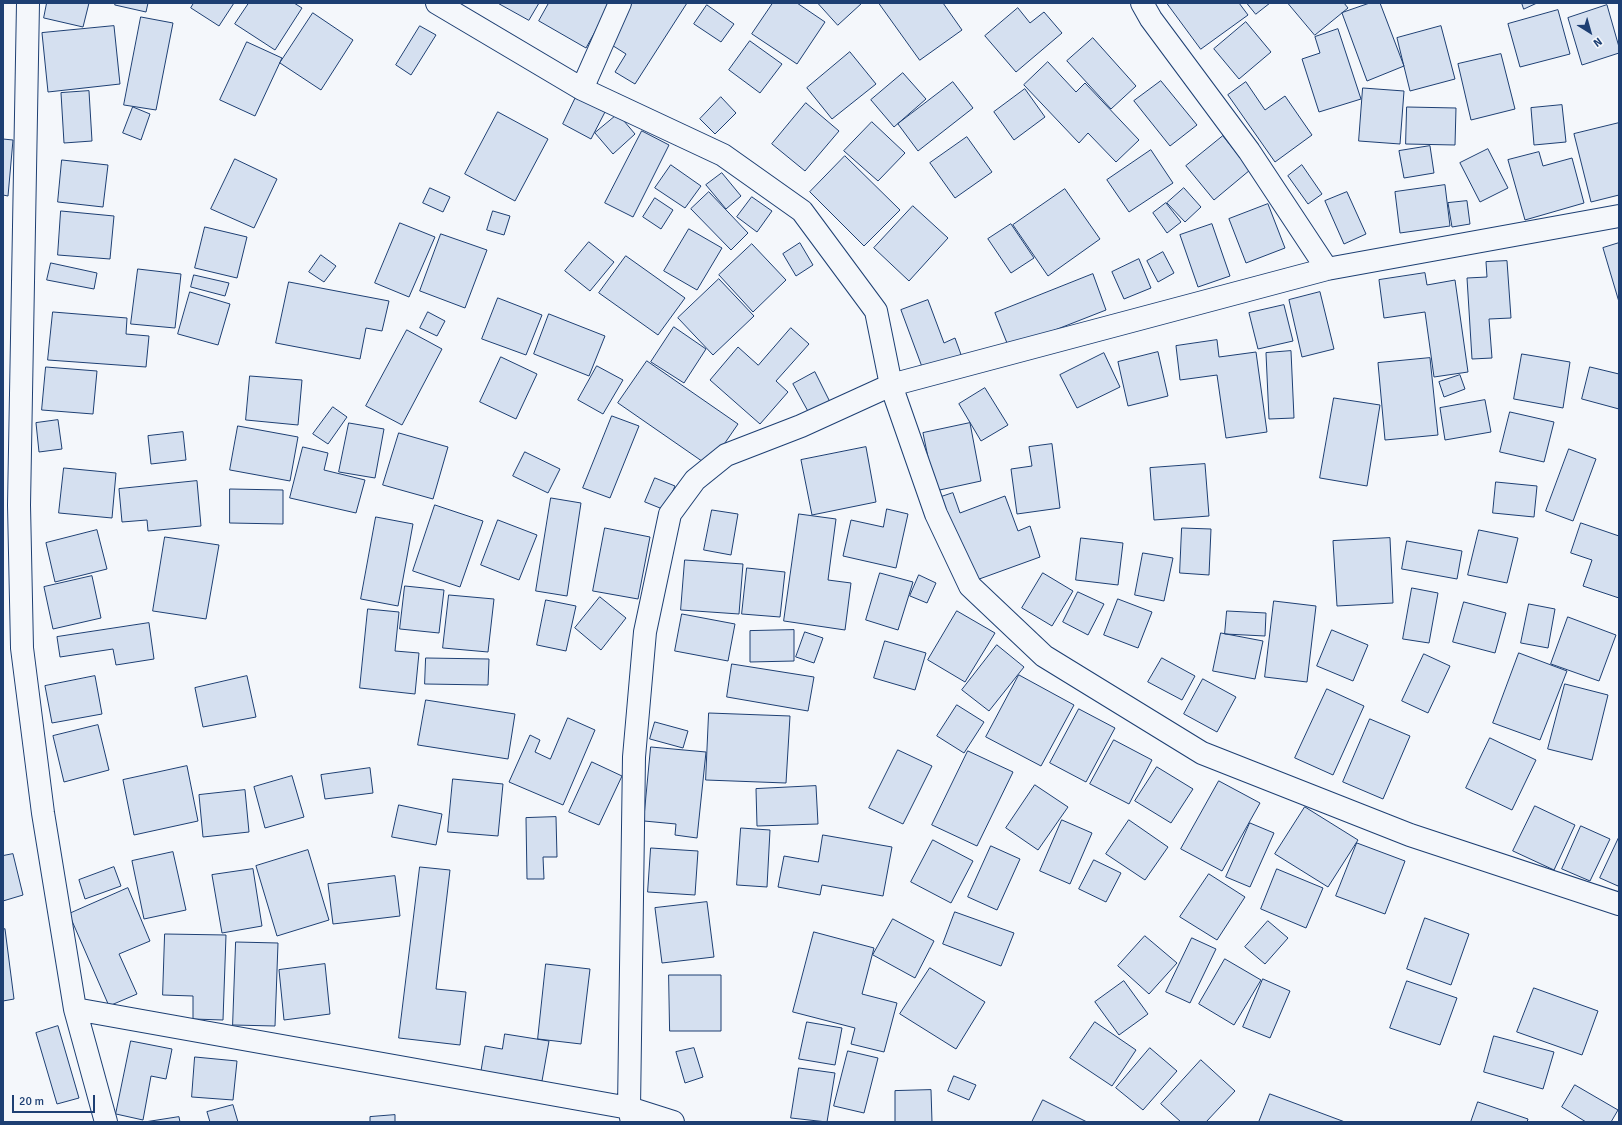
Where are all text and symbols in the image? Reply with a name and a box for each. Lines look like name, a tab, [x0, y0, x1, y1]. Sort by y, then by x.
north arrow	[1570, 12, 1610, 52]
text: N	[1591, 34, 1604, 49]
scale bar	[14, 1087, 97, 1113]
text: 20 m	[19, 1094, 44, 1109]

